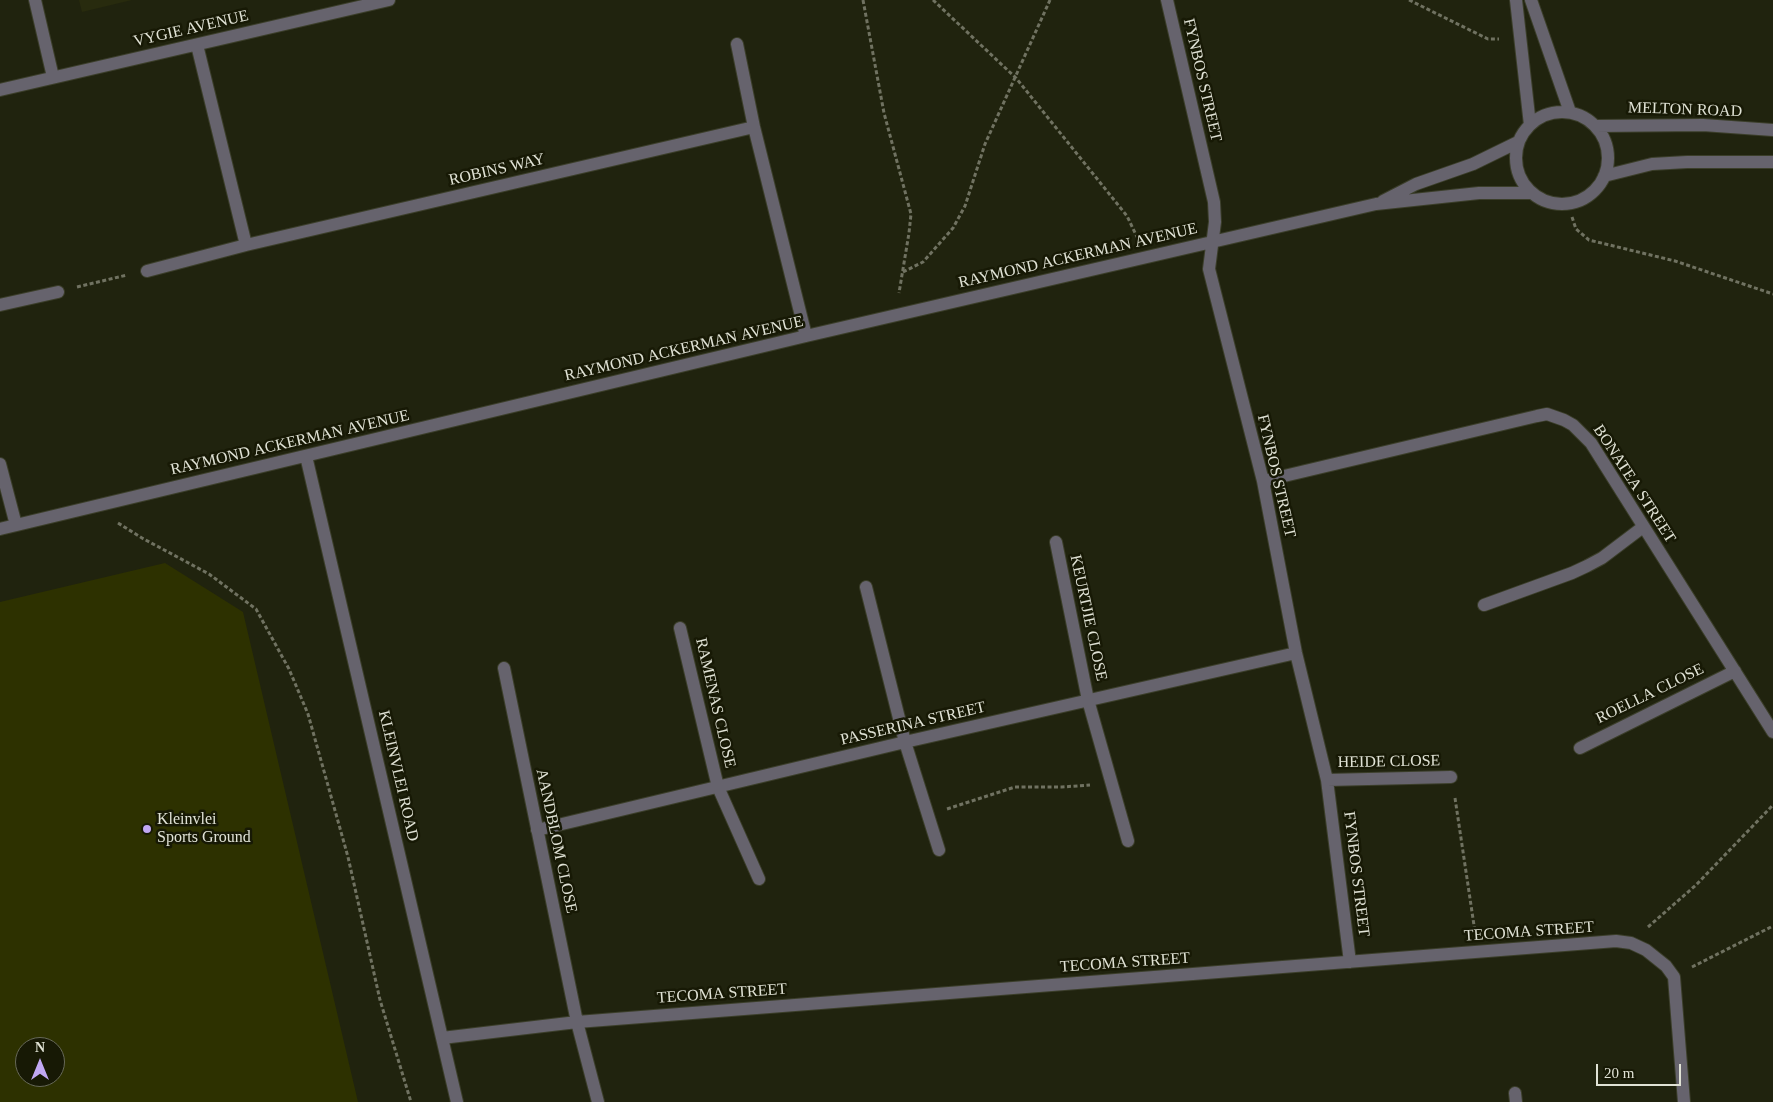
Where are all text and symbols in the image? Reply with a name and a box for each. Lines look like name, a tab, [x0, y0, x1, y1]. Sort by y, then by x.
street label: VYGIE AVENUE	[132, 6, 250, 52]
street label: FYNBOS STREET	[1178, 17, 1226, 143]
street label: MELTON ROAD	[1628, 98, 1742, 122]
street label: ROBINS WAY	[447, 150, 547, 190]
street label: RAYMOND ACKERMAN AVENUE	[957, 219, 1199, 293]
street label: RAYMOND ACKERMAN AVENUE	[563, 312, 805, 386]
street label: RAYMOND ACKERMAN AVENUE	[169, 406, 411, 480]
street label: FYNBOS STREET	[1252, 413, 1300, 539]
street label: BONATEA STREET	[1589, 421, 1679, 547]
street label: KEURTJIE CLOSE	[1065, 553, 1111, 683]
street label: RAMENAS CLOSE	[691, 636, 739, 770]
street label: ROELLA CLOSE	[1593, 660, 1707, 728]
street label: PASSERINA STREET	[839, 698, 987, 750]
street label: KLEINVLEI ROAD	[374, 709, 422, 843]
street label: HEIDE CLOSE	[1338, 752, 1440, 772]
street label: AANDBLOM CLOSE	[531, 767, 581, 915]
place label: Kleinvlei Sports Ground	[157, 810, 251, 848]
street label: FYNBOS STREET	[1339, 810, 1373, 938]
marker: Kleinvlei Sports Ground	[141, 823, 153, 835]
street label: TECOMA STREET	[1463, 918, 1595, 946]
street label: TECOMA STREET	[1059, 949, 1191, 977]
street label: TECOMA STREET	[656, 980, 788, 1008]
north arrow	[15, 1037, 65, 1087]
text: N	[35, 1040, 45, 1055]
scale bar	[1598, 1054, 1683, 1086]
text: 20 m	[1604, 1065, 1634, 1081]

